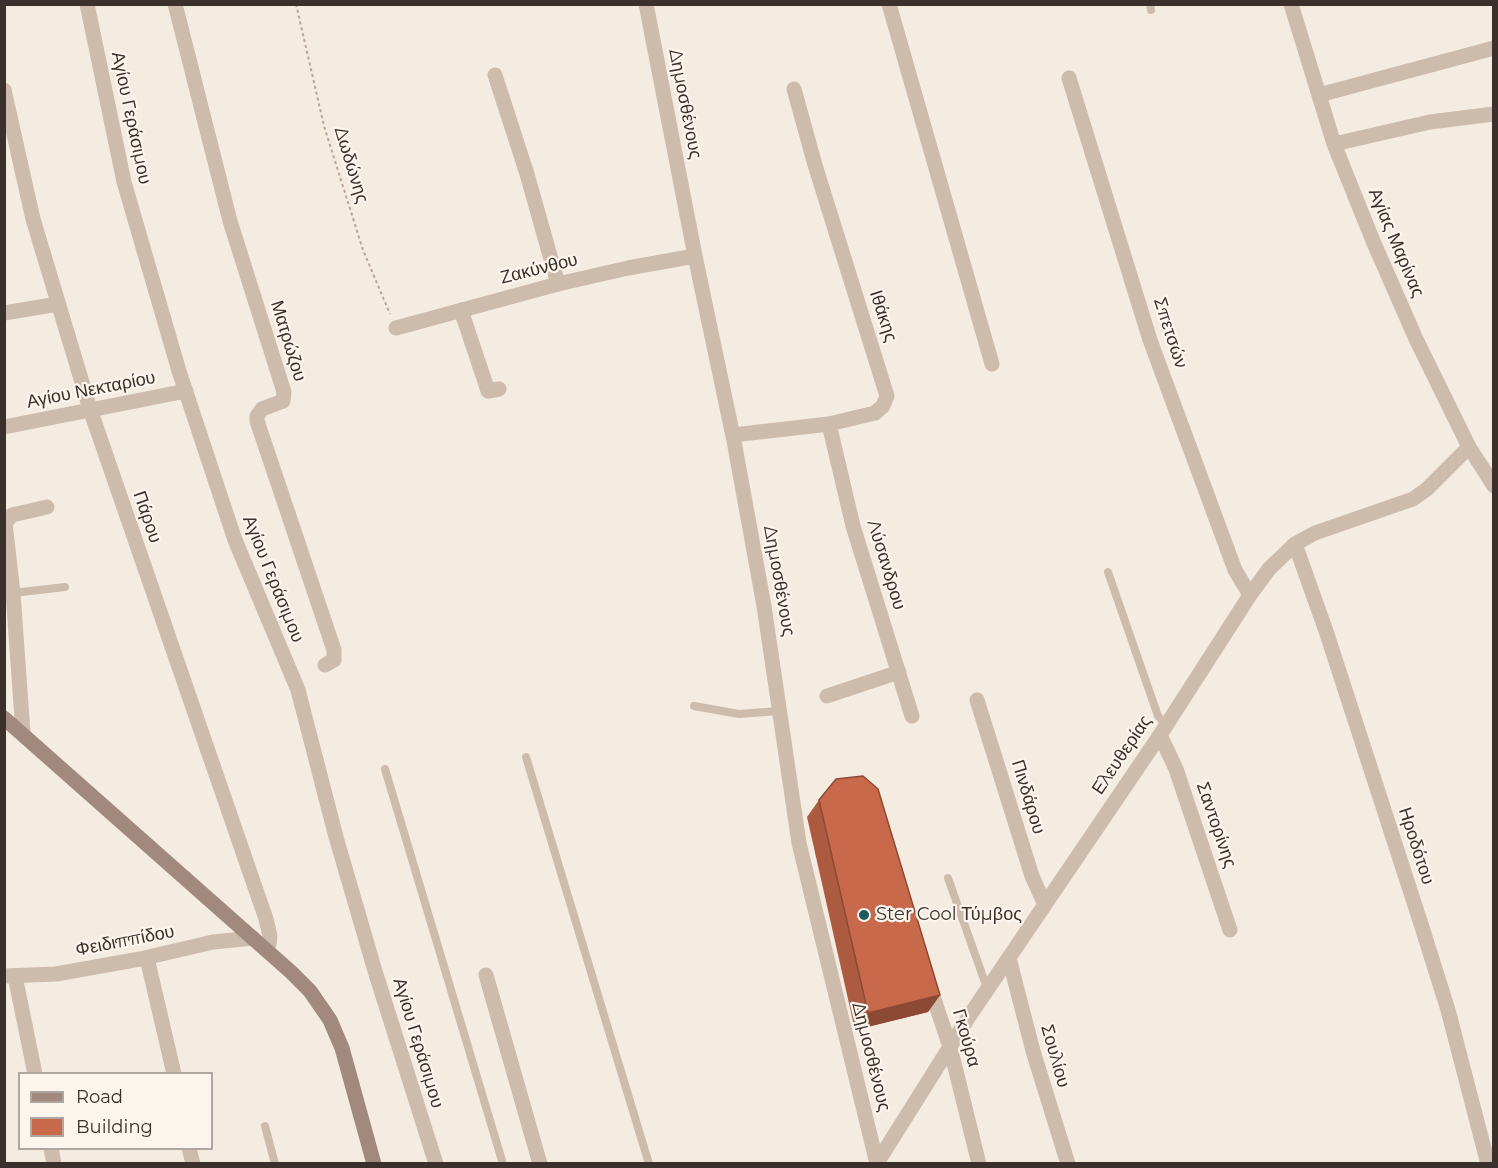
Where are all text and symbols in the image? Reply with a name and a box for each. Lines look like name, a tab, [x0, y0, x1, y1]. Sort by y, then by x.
street label: Δημοσθένους	[664, 47, 706, 161]
street label: Αγίου Γεράσιμου	[106, 50, 156, 186]
street label: Δωδώνης	[329, 124, 373, 206]
street label: Αγίας Μαρίνας	[1363, 185, 1429, 301]
street label: Ζακύνθου	[498, 249, 580, 289]
street label: Ιθάκης	[865, 287, 901, 345]
street label: Σπετσών	[1148, 295, 1192, 371]
street label: Ματρώζου	[265, 298, 311, 384]
street label: Αγίου Νεκταρίου	[25, 367, 157, 413]
street label: Πάρου	[128, 488, 166, 546]
street label: Αγίου Γεράσιμου	[238, 512, 308, 646]
street label: Λύσανδρου	[862, 517, 910, 613]
street label: Δημοσθένους	[759, 524, 799, 638]
street label: Ελευθερίας	[1088, 711, 1156, 799]
street label: Πινδάρου	[1006, 757, 1050, 837]
street label: Σαντορίνης	[1191, 779, 1241, 871]
street label: Ηροδότου	[1393, 805, 1439, 887]
place label: Ster Cool Τύμβος	[876, 904, 1022, 926]
marker: Ster Cool Τύμβος	[857, 908, 871, 922]
street label: Φειδιππίδου	[74, 921, 176, 961]
street label: Αγίου Γεράσιμου	[388, 975, 448, 1111]
street label: Δημοσθένους	[847, 1000, 895, 1114]
street label: Γκούρα	[947, 1007, 985, 1069]
street label: Σουλίου	[1036, 1022, 1074, 1090]
legend	[18, 1072, 213, 1150]
text: Road	[76, 1086, 123, 1108]
text: Building	[76, 1116, 153, 1138]

